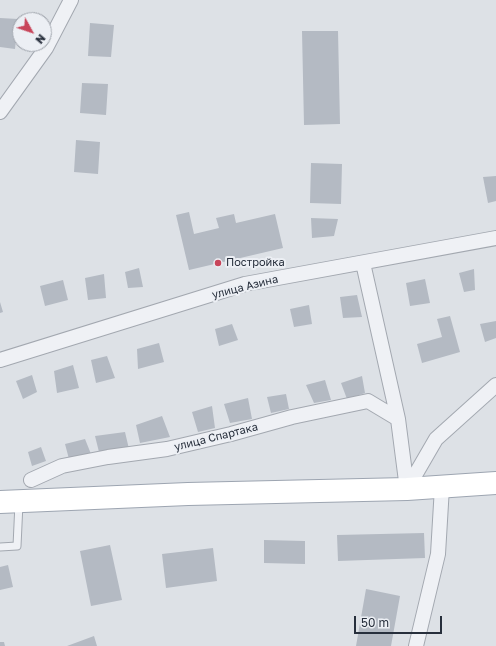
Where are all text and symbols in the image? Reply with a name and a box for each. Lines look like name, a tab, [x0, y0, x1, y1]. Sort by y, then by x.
north arrow	[12, 12, 52, 52]
text: N	[33, 32, 48, 47]
place label: Постройка	[226, 256, 285, 270]
marker: Постройка	[213, 258, 223, 268]
street label: улица Азина	[211, 272, 279, 302]
street label: улица Спартака	[173, 420, 259, 454]
scale bar	[356, 608, 444, 634]
text: 50 m	[361, 615, 389, 630]

